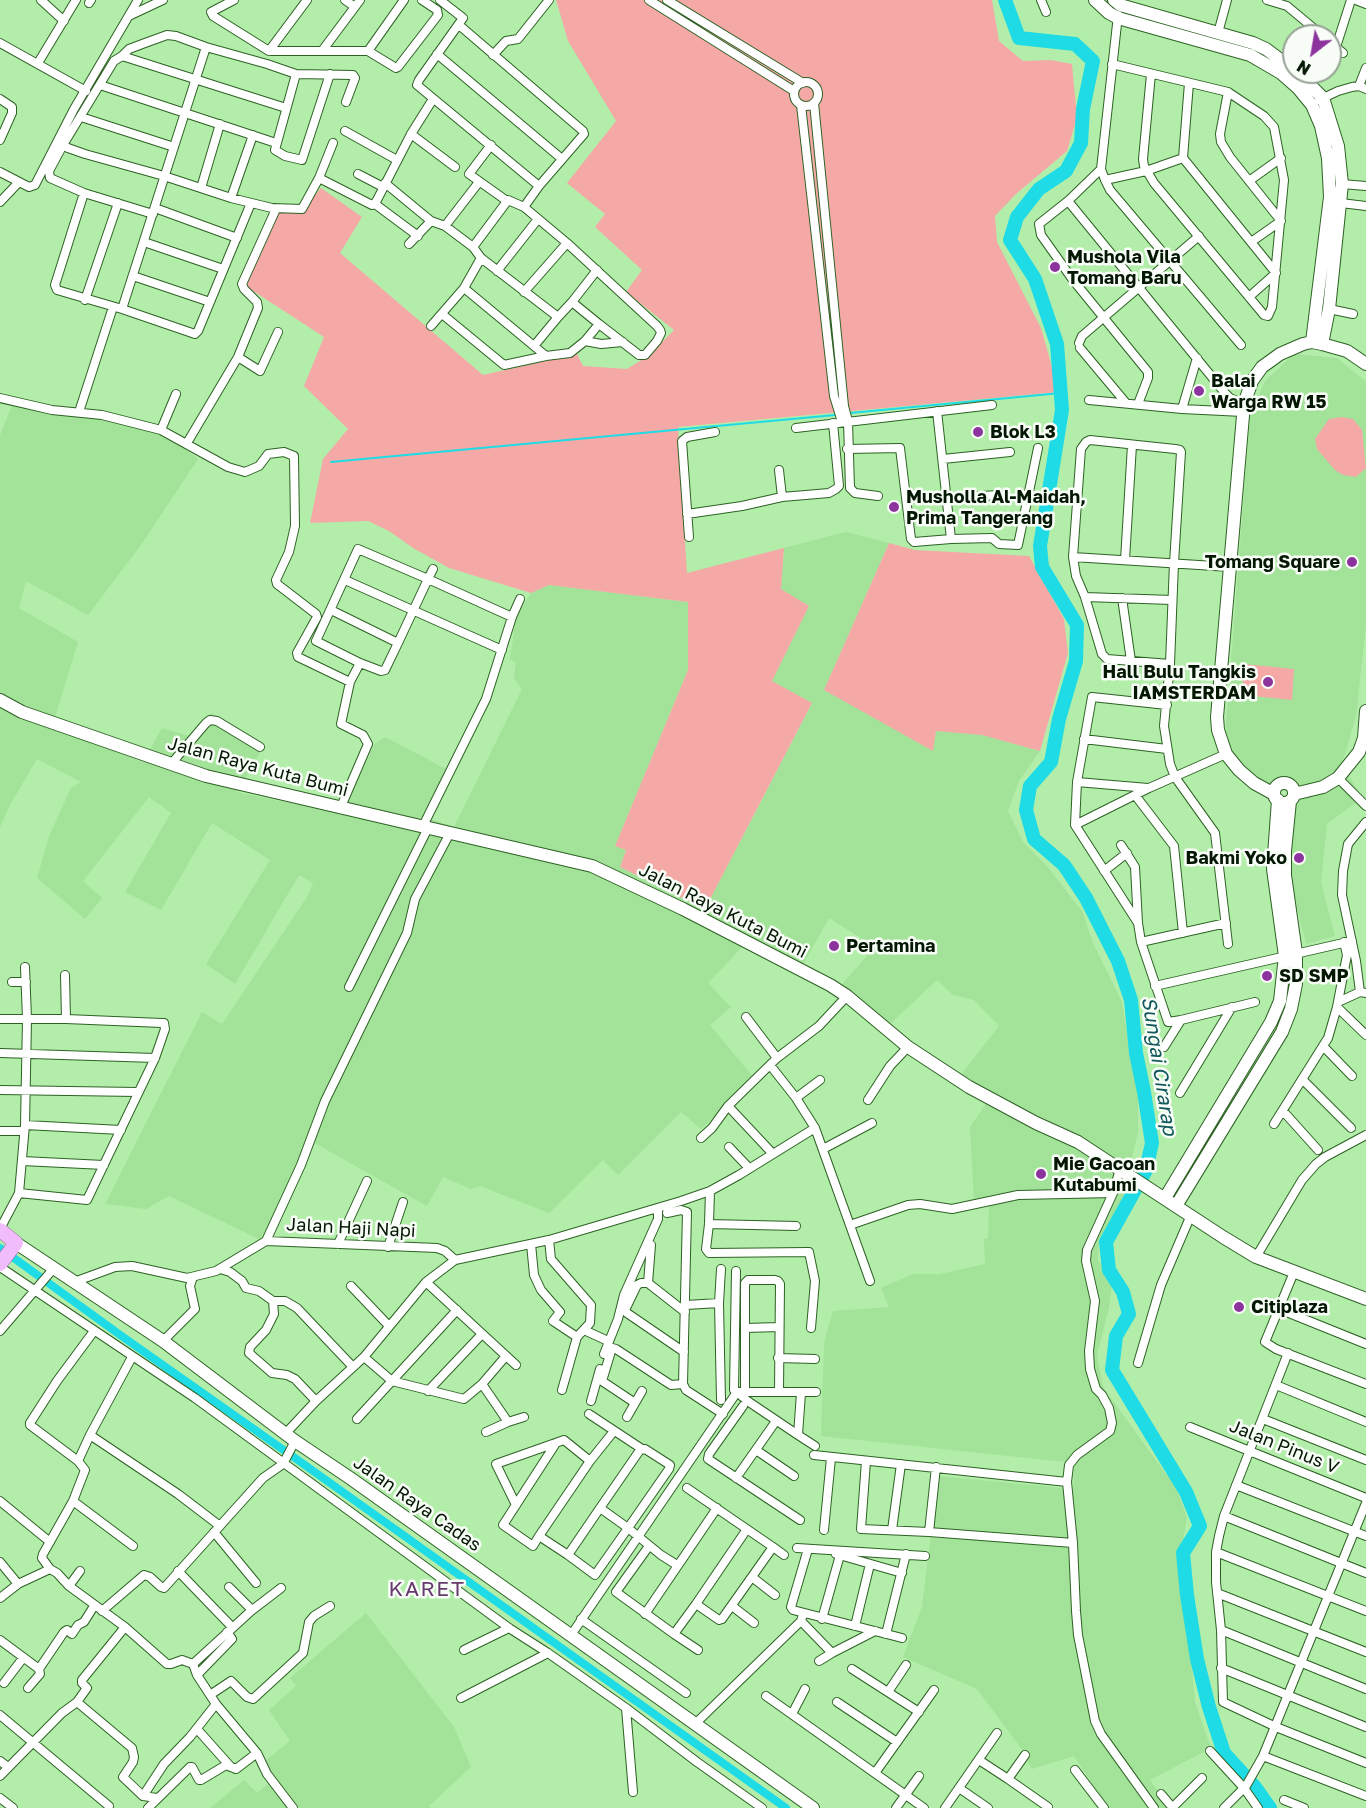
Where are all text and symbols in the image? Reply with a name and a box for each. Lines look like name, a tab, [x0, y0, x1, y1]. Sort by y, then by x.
north arrow	[1282, 24, 1342, 84]
text: N	[1293, 56, 1314, 79]
place label: Mushola Vila Tomang Baru	[1067, 246, 1182, 288]
marker: Mushola Vila Tomang Baru	[1048, 260, 1062, 274]
place label: Balai Warga RW 15	[1211, 370, 1326, 412]
marker: Balai Warga RW 15	[1192, 384, 1206, 398]
place label: Blok L3	[990, 421, 1056, 443]
marker: Blok L3	[971, 425, 985, 439]
place label: Musholla Al-Maidah, Prima Tangerang	[906, 486, 1086, 528]
marker: Musholla Al-Maidah, Prima Tangerang	[887, 500, 901, 514]
place label: Tomang Square	[1205, 551, 1340, 573]
marker: Tomang Square	[1345, 555, 1359, 569]
place label: Hall Bulu Tangkis IAMSTERDAM	[1103, 661, 1256, 704]
marker: Hall Bulu Tangkis IAMSTERDAM	[1261, 675, 1275, 689]
street label: Jalan Raya Kuta Bumi	[165, 732, 351, 802]
place label: Bakmi Yoko	[1186, 847, 1287, 869]
marker: Bakmi Yoko	[1292, 851, 1306, 865]
street label: Jalan Raya Kuta Bumi	[635, 859, 811, 963]
place label: Pertamina	[846, 935, 936, 957]
marker: Pertamina	[827, 939, 841, 953]
place label: SD SMP	[1279, 965, 1349, 987]
marker: SD SMP	[1260, 969, 1274, 983]
water label: Sungai Cirarap	[1136, 995, 1182, 1137]
place label: Mie Gacoan Kutabumi	[1053, 1153, 1155, 1196]
marker: Mie Gacoan Kutabumi	[1034, 1167, 1048, 1181]
street label: Jalan Haji Napi	[286, 1214, 416, 1242]
place label: Citiplaza	[1251, 1296, 1328, 1318]
marker: Citiplaza	[1232, 1300, 1246, 1314]
street label: Jalan Pinus V	[1226, 1415, 1342, 1479]
street label: Jalan Raya Cadas	[349, 1452, 485, 1556]
district label: KARET	[389, 1576, 465, 1602]

